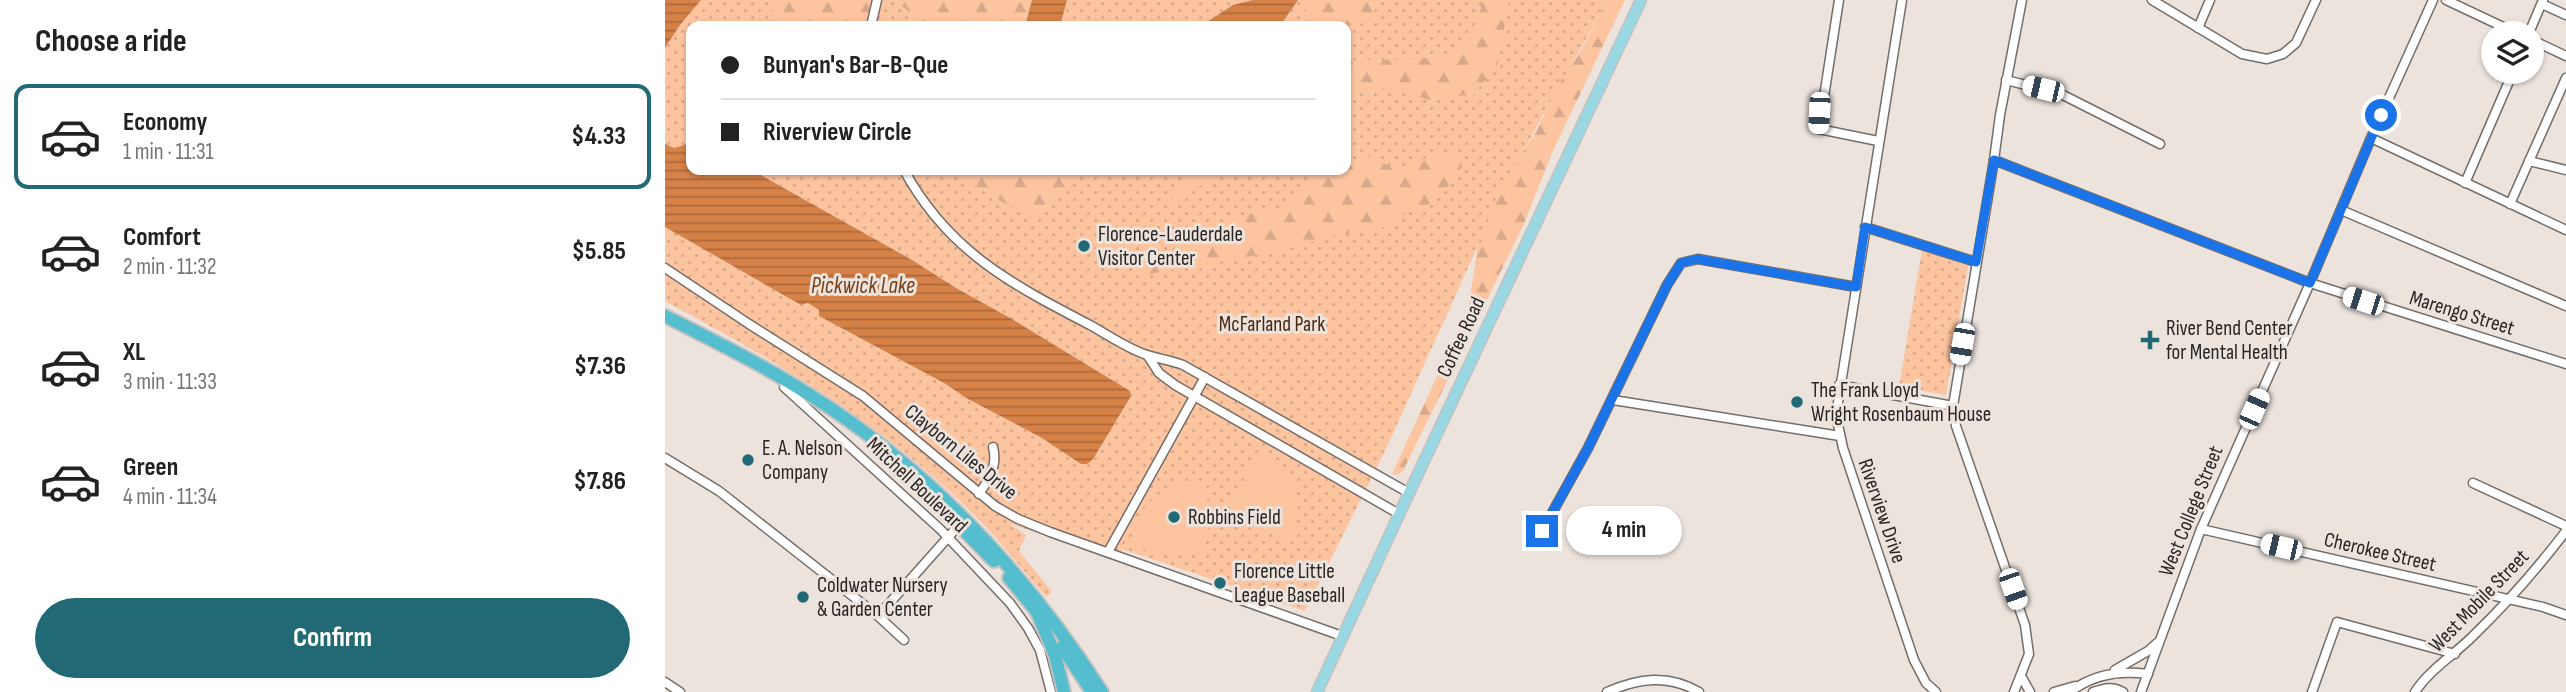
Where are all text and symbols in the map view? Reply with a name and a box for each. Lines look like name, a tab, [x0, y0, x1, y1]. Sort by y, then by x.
map controls	[2481, 21, 2544, 84]
button: layers	[2481, 21, 2544, 84]
text: Choose a ride	[35, 22, 187, 61]
text: Bunyan's Bar-B-Que	[763, 50, 948, 81]
car	[2021, 74, 2066, 104]
car	[1808, 91, 1831, 135]
route start	[2365, 99, 2397, 131]
icon: car	[39, 105, 102, 168]
text: Economy	[123, 107, 207, 138]
text: Riverview Circle	[763, 117, 912, 148]
text: $4.33	[571, 121, 626, 152]
text: 1 min · 11:31	[123, 138, 214, 166]
icon: car	[39, 220, 102, 283]
text: Comfort	[123, 222, 201, 253]
place label: Florence-Lauderdale Visitor Center	[1098, 222, 1243, 271]
text: $5.85	[572, 236, 626, 267]
marker: Florence-Lauderdale Visitor Center	[1076, 238, 1092, 254]
text: 2 min · 11:32	[123, 253, 217, 281]
water label: Pickwick Lake	[811, 272, 915, 300]
car	[2340, 285, 2387, 317]
street label: Marengo Street	[2407, 285, 2517, 341]
street label: Coffee Road	[1432, 293, 1490, 381]
park label: McFarland Park	[1219, 312, 1325, 337]
place label: River Bend Center for Mental Health	[2166, 316, 2293, 365]
car	[1949, 321, 1976, 367]
marker: River Bend Center for Mental Health	[2140, 330, 2160, 350]
icon: car	[39, 335, 102, 398]
text: XL	[123, 337, 145, 368]
text: $7.36	[574, 351, 626, 382]
text: 3 min · 11:33	[123, 368, 217, 396]
place label: The Frank Lloyd Wright Rosenbaum House	[1811, 378, 1991, 427]
car	[2236, 386, 2273, 432]
marker: The Frank Lloyd Wright Rosenbaum House	[1789, 394, 1805, 410]
street label: Clayborn Liles Drive	[900, 399, 1022, 505]
street label: Mitchell Boulevard	[861, 432, 973, 538]
place label: E. A. Nelson Company	[762, 436, 843, 485]
street label: West College Street	[2153, 442, 2229, 580]
icon: car	[39, 450, 102, 513]
text: Green	[123, 452, 178, 483]
marker: E. A. Nelson Company	[740, 452, 756, 468]
street label: Riverview Drive	[1853, 456, 1911, 566]
text: $7.86	[573, 466, 626, 497]
text: 4 min · 11:34	[123, 483, 217, 511]
place label: Robbins Field	[1188, 505, 1281, 530]
callout: 4 min	[1567, 506, 1682, 556]
marker: Robbins Field	[1166, 509, 1182, 525]
route end	[1526, 515, 1558, 547]
text: 4 min	[1602, 516, 1646, 544]
street label: Cherokee Street	[2322, 527, 2438, 577]
car	[2259, 532, 2304, 562]
street label: West Mobile Street	[2424, 545, 2534, 657]
place label: Florence Little League Baseball	[1234, 559, 1345, 608]
car	[1997, 566, 2030, 612]
place label: Coldwater Nursery & Garden Center	[817, 573, 948, 622]
marker: Florence Little League Baseball	[1212, 575, 1228, 591]
marker: Coldwater Nursery & Garden Center	[795, 589, 811, 605]
button: Confirm	[35, 598, 630, 678]

